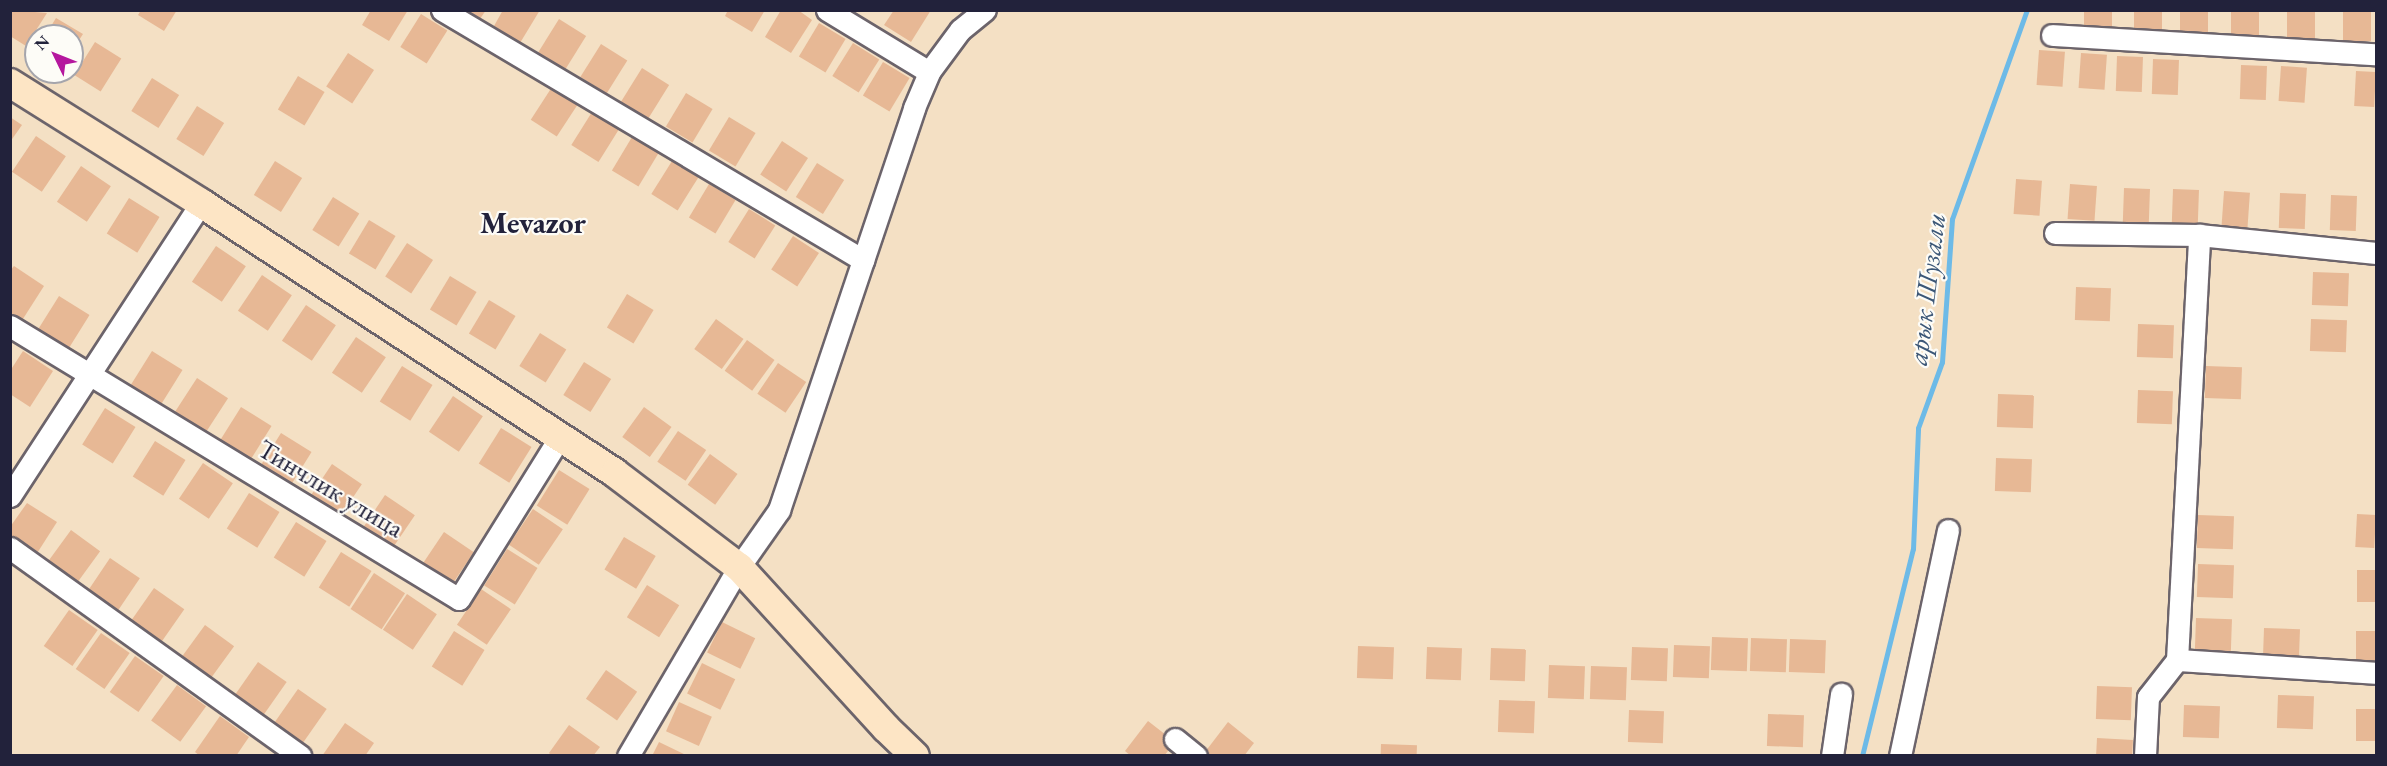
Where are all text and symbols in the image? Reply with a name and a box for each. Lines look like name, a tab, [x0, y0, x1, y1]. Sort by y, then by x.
north arrow	[24, 24, 84, 84]
text: N	[30, 31, 54, 55]
district label: Mevazor	[480, 205, 586, 241]
water label: арык Шузали	[1900, 211, 1952, 367]
street label: Тинчлик улица	[252, 432, 410, 544]

